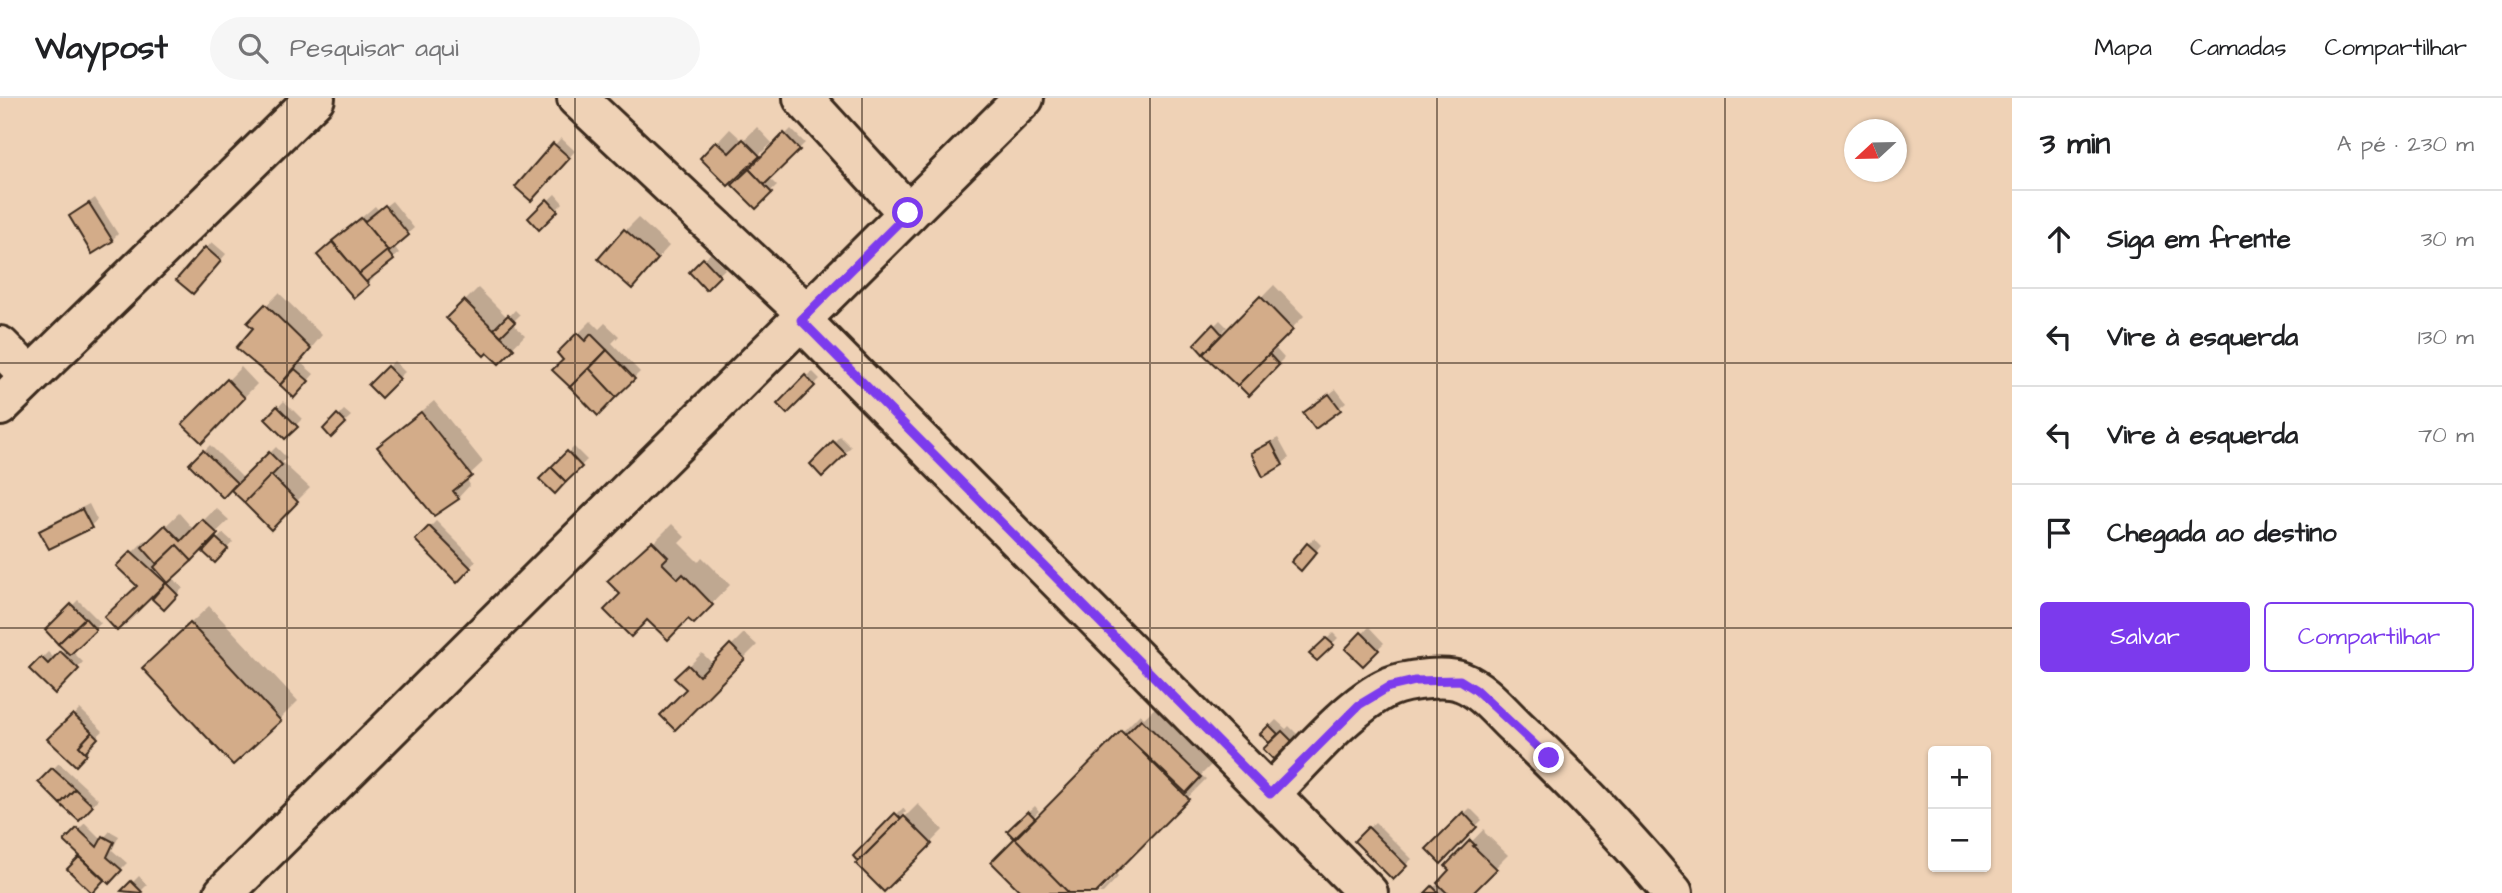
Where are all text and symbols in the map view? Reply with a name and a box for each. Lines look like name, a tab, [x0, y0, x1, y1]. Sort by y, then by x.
search box	[210, 17, 700, 80]
text: Waypost	[35, 25, 168, 71]
icon: search	[234, 29, 272, 67]
text: Pesquisar aqui	[290, 30, 459, 66]
text: Mapa	[2094, 31, 2152, 65]
text: Camadas	[2190, 31, 2287, 65]
text: Compartilhar	[2325, 31, 2467, 65]
north arrow	[1844, 119, 1907, 182]
text: 3 min	[2040, 123, 2110, 165]
text: A pé · 230 m	[2337, 128, 2474, 160]
route start	[892, 197, 923, 228]
icon: ahead	[2040, 220, 2078, 258]
text: Siga em frente	[2107, 221, 2291, 257]
text: 30 m	[2421, 223, 2474, 255]
icon: left	[2040, 318, 2078, 356]
text: Vire à esquerda	[2107, 319, 2298, 355]
text: 130 m	[2418, 321, 2474, 353]
icon: left	[2040, 416, 2078, 454]
text: Vire à esquerda	[2107, 417, 2298, 453]
text: 70 m	[2418, 419, 2474, 451]
icon: arrive	[2040, 514, 2078, 552]
text: Chegada ao destino	[2107, 515, 2337, 551]
button: Salvar	[2040, 602, 2250, 672]
button: Compartilhar	[2264, 602, 2474, 672]
route end	[1533, 742, 1564, 773]
map controls	[1928, 746, 1991, 872]
button: +	[1928, 746, 1991, 809]
button: −	[1928, 809, 1991, 872]

